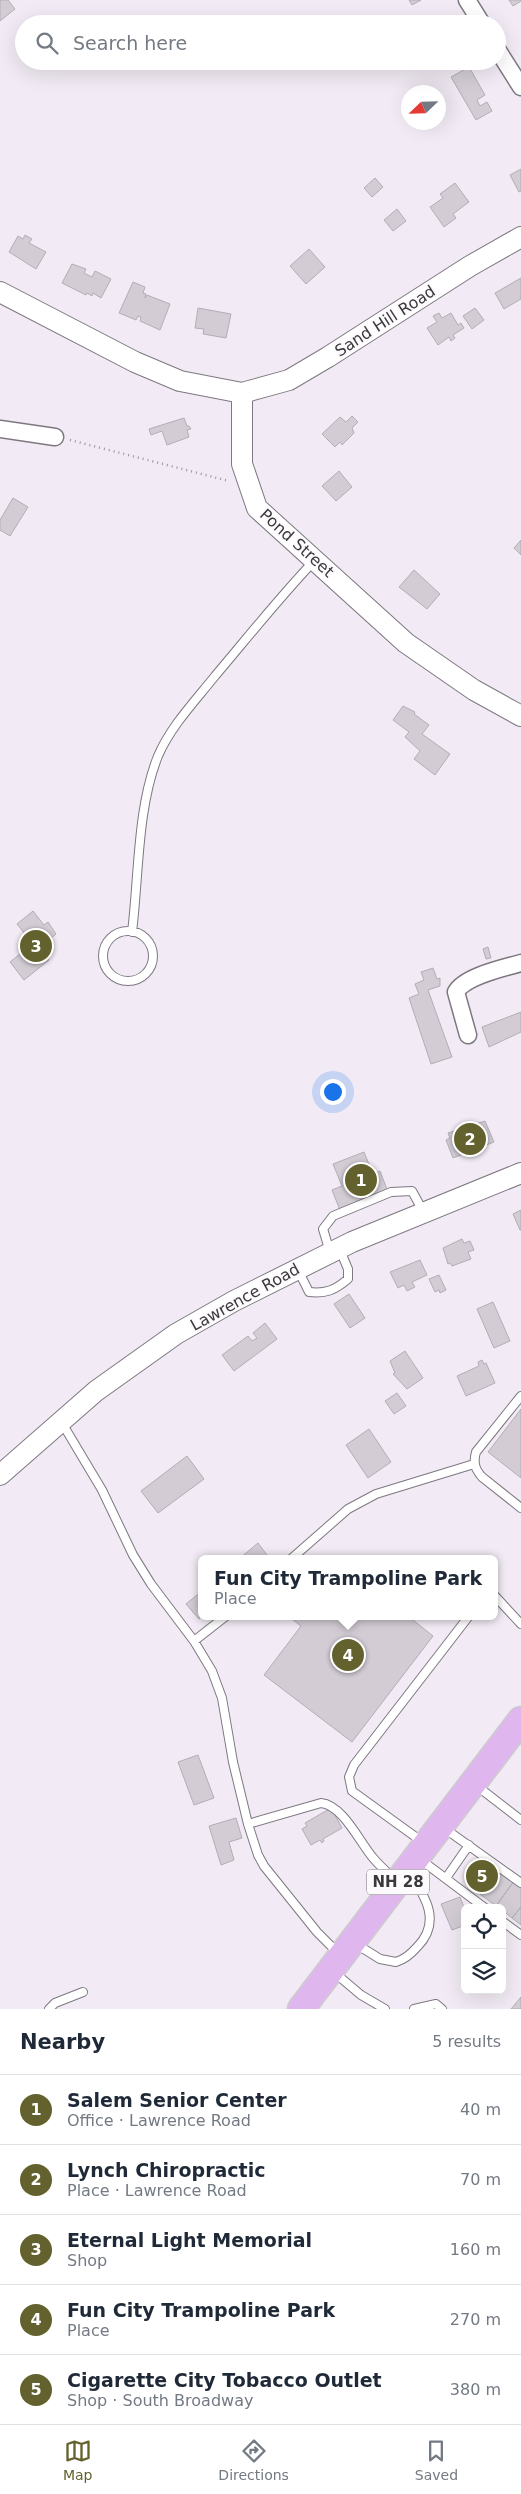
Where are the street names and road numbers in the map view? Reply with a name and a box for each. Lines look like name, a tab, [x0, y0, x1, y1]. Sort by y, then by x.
street label: Sand Hill Road	[331, 281, 439, 361]
street label: Pond Street	[256, 505, 338, 581]
street label: Lawrence Road	[187, 1259, 303, 1335]
road number: NH 28	[367, 1870, 429, 1894]

